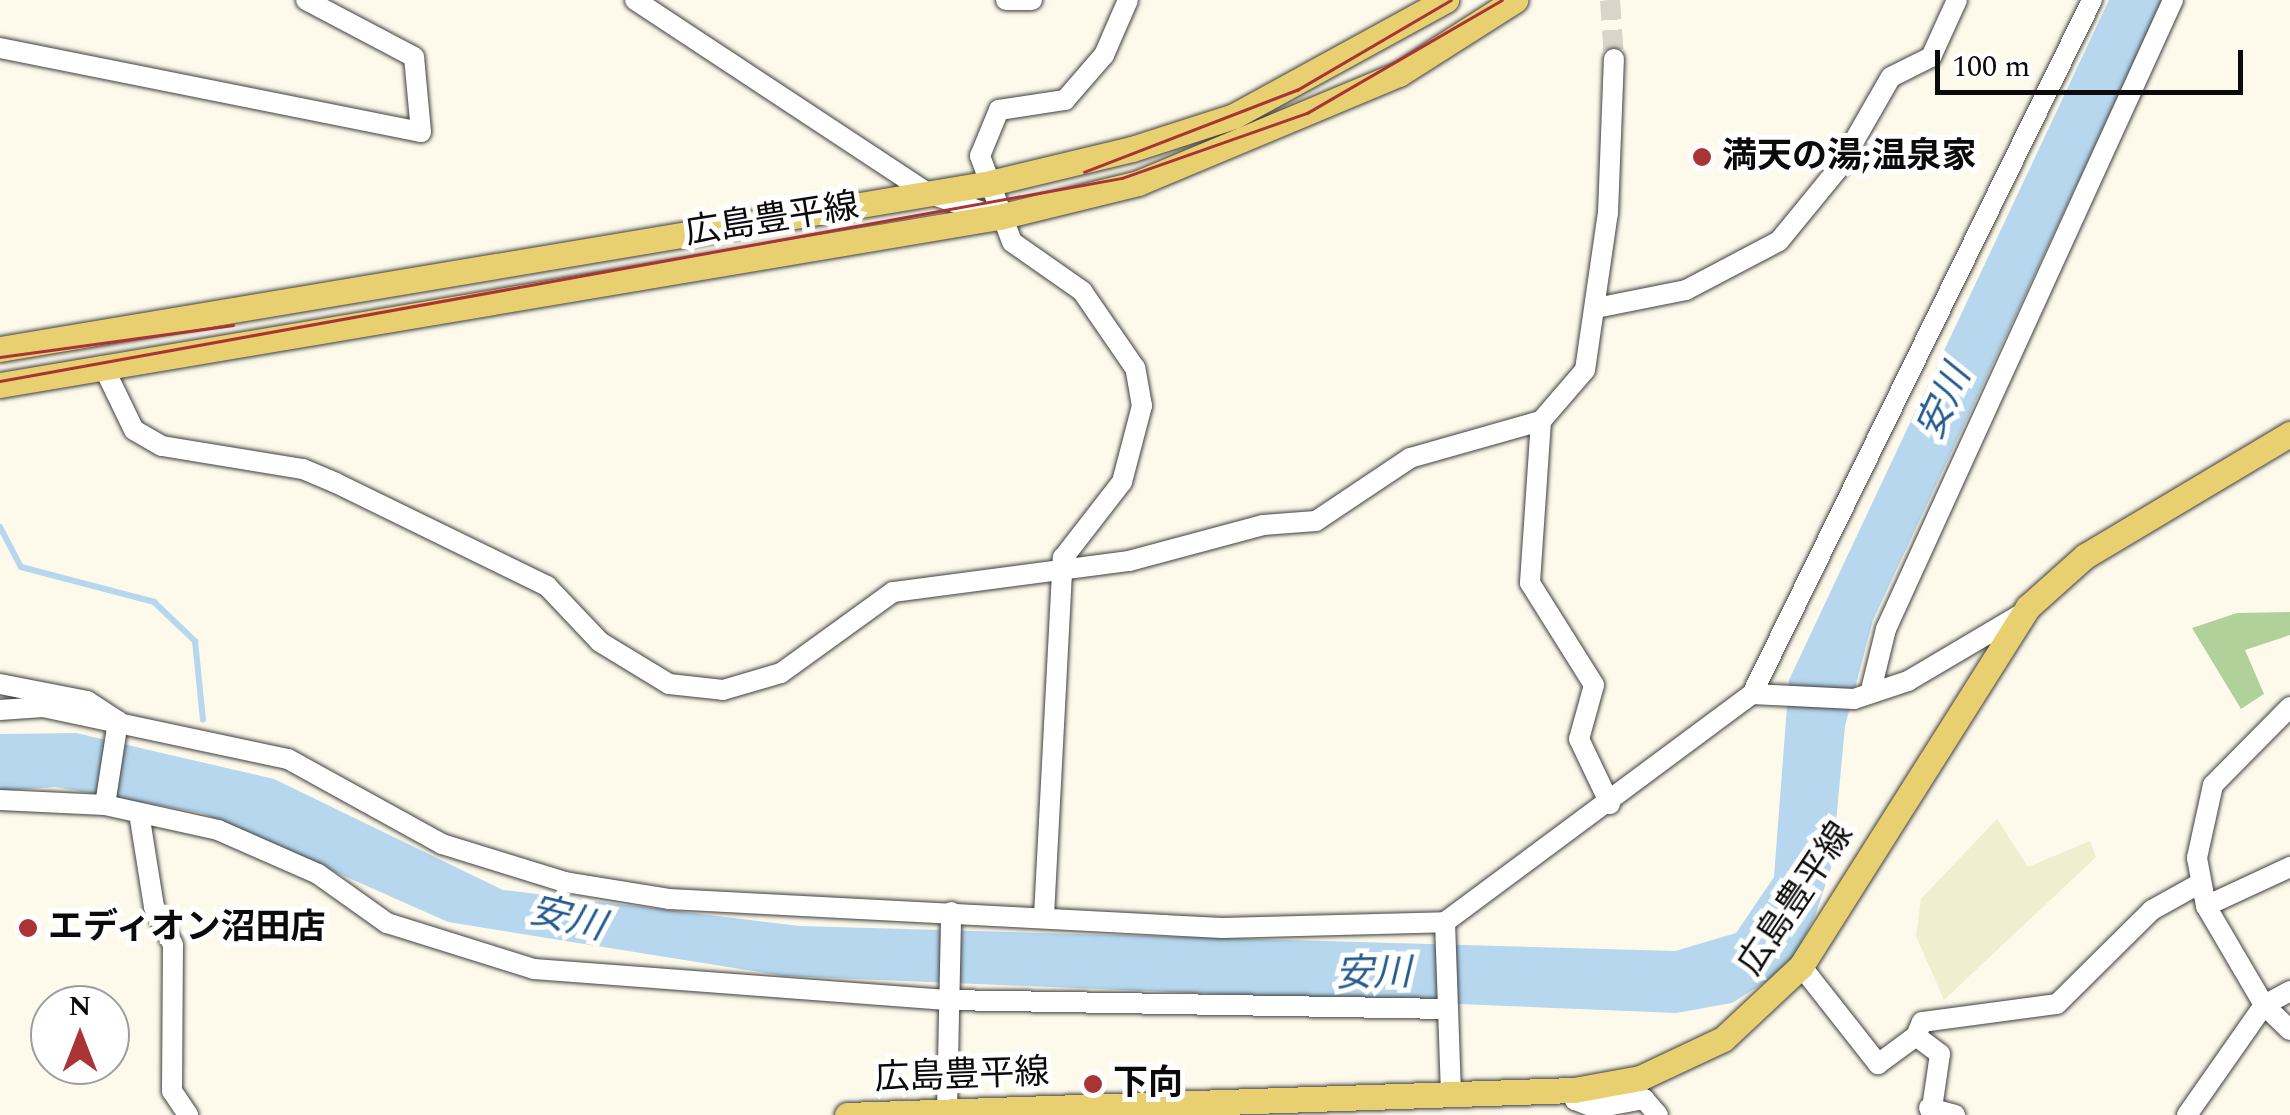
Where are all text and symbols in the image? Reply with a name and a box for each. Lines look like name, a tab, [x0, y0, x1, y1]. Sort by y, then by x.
scale bar	[1940, 30, 2248, 92]
text: 100 m	[1952, 44, 2030, 90]
place label: 満天の湯;温泉家	[1722, 136, 1976, 178]
marker: 満天の湯;温泉家	[1691, 146, 1713, 168]
street label: 広島豊平線	[682, 186, 862, 254]
water label: 安川	[1908, 359, 1982, 447]
street label: 広島豊平線	[1730, 815, 1862, 983]
water label: 安川	[525, 889, 609, 951]
place label: エディオン沼田店	[48, 907, 328, 949]
marker: エディオン沼田店	[17, 917, 39, 939]
water label: 安川	[1335, 952, 1411, 998]
north arrow	[30, 985, 130, 1085]
text: N	[69, 985, 91, 1028]
street label: 広島豊平線	[874, 1052, 1050, 1100]
place label: 下向	[1113, 1063, 1183, 1105]
marker: 下向	[1082, 1073, 1104, 1095]

